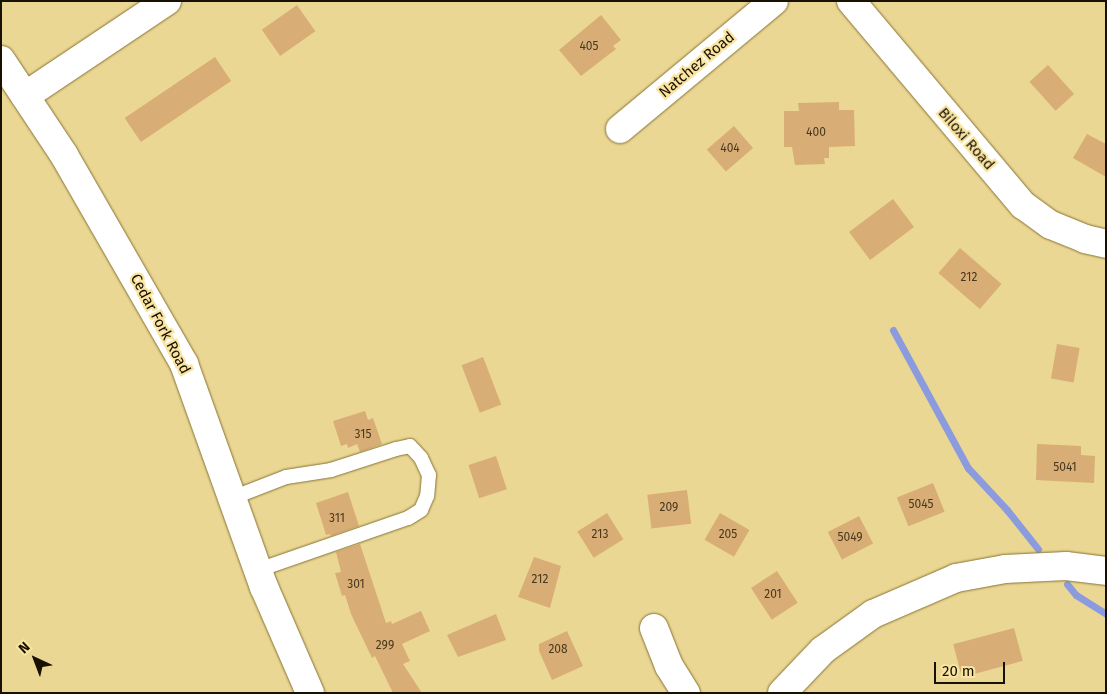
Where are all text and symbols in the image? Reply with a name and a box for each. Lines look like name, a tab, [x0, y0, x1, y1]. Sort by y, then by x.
street label: Natchez Road	[656, 28, 738, 102]
house number: 405	[579, 40, 599, 54]
street label: Biloxi Road	[934, 104, 998, 174]
house number: 400	[806, 126, 826, 140]
house number: 404	[720, 142, 740, 156]
street label: Cedar Fork Road	[126, 271, 194, 377]
house number: 212	[961, 271, 977, 285]
house number: 315	[355, 428, 371, 442]
house number: 5041	[1053, 461, 1077, 475]
house number: 5045	[909, 498, 933, 512]
house number: 209	[660, 501, 678, 515]
house number: 311	[329, 512, 345, 526]
house number: 213	[592, 528, 608, 542]
house number: 205	[719, 528, 737, 542]
house number: 5049	[837, 531, 863, 545]
house number: 212	[532, 573, 548, 587]
house number: 301	[347, 578, 365, 592]
house number: 201	[764, 588, 782, 602]
north arrow	[10, 634, 60, 684]
text: N	[15, 638, 34, 657]
house number: 299	[376, 639, 394, 653]
house number: 208	[548, 643, 568, 657]
scale bar	[937, 652, 1008, 684]
text: 20 m	[942, 662, 975, 680]

